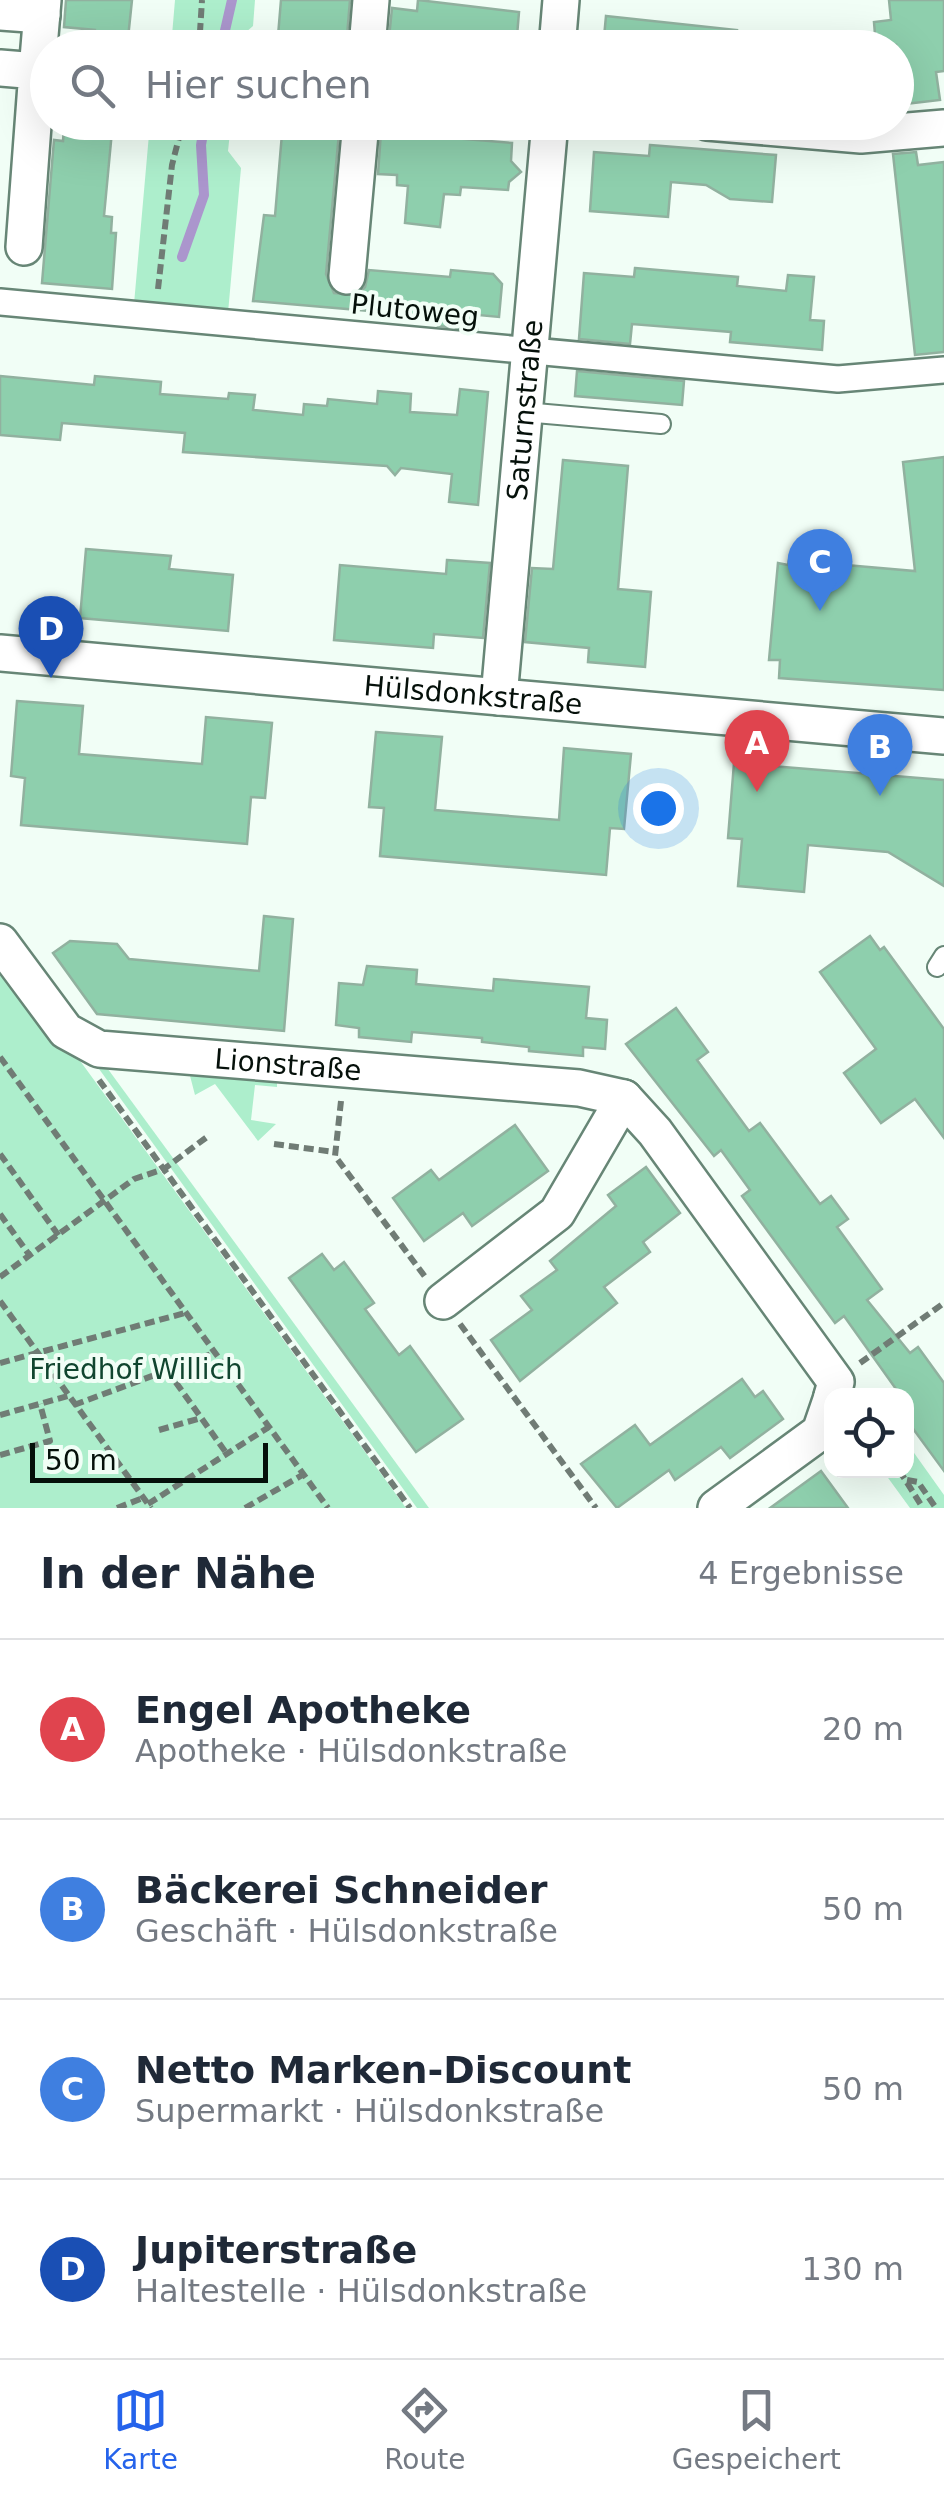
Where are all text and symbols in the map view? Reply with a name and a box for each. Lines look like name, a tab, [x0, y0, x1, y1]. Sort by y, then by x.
search box	[30, 30, 914, 140]
icon: search	[65, 58, 120, 113]
text: Hier suchen	[145, 63, 372, 107]
street label: Plutoweg	[349, 287, 481, 334]
street label: Saturnstraße	[500, 318, 549, 502]
pin: C	[788, 528, 852, 611]
pin: D	[18, 596, 84, 678]
street label: Hülsdonkstraße	[362, 669, 584, 721]
pin: A	[724, 710, 790, 792]
pin: B	[848, 714, 912, 796]
your location	[633, 783, 684, 834]
street label: Lionstraße	[213, 1042, 363, 1087]
park label: Friedhof Willich	[29, 1353, 243, 1386]
map controls	[824, 1388, 914, 1478]
button: locate	[824, 1388, 914, 1478]
scale bar	[30, 1438, 268, 1482]
text: 50 m	[45, 1444, 117, 1477]
text: In der Nähe	[40, 1549, 316, 1598]
text: 4 Ergebnisse	[698, 1554, 904, 1592]
text: Engel Apotheke	[135, 1688, 471, 1732]
text: A	[60, 1710, 85, 1748]
text: 20 m	[822, 1710, 904, 1748]
text: Apotheke · Hülsdonkstraße	[135, 1732, 567, 1770]
text: Bäckerei Schneider	[135, 1868, 547, 1912]
text: B	[60, 1890, 85, 1928]
text: 50 m	[822, 1890, 904, 1928]
text: Geschäft · Hülsdonkstraße	[135, 1912, 558, 1950]
text: Netto Marken-Discount	[135, 2048, 631, 2092]
text: C	[61, 2070, 84, 2108]
text: 50 m	[822, 2070, 904, 2108]
text: Supermarkt · Hülsdonkstraße	[135, 2092, 604, 2130]
text: Jupiterstraße	[135, 2228, 417, 2272]
text: D	[59, 2250, 86, 2288]
text: 130 m	[802, 2250, 904, 2288]
text: Haltestelle · Hülsdonkstraße	[135, 2272, 587, 2310]
tab: Karte	[103, 2383, 178, 2476]
tab: Route	[384, 2383, 465, 2476]
tab: Gespeichert	[672, 2383, 841, 2476]

